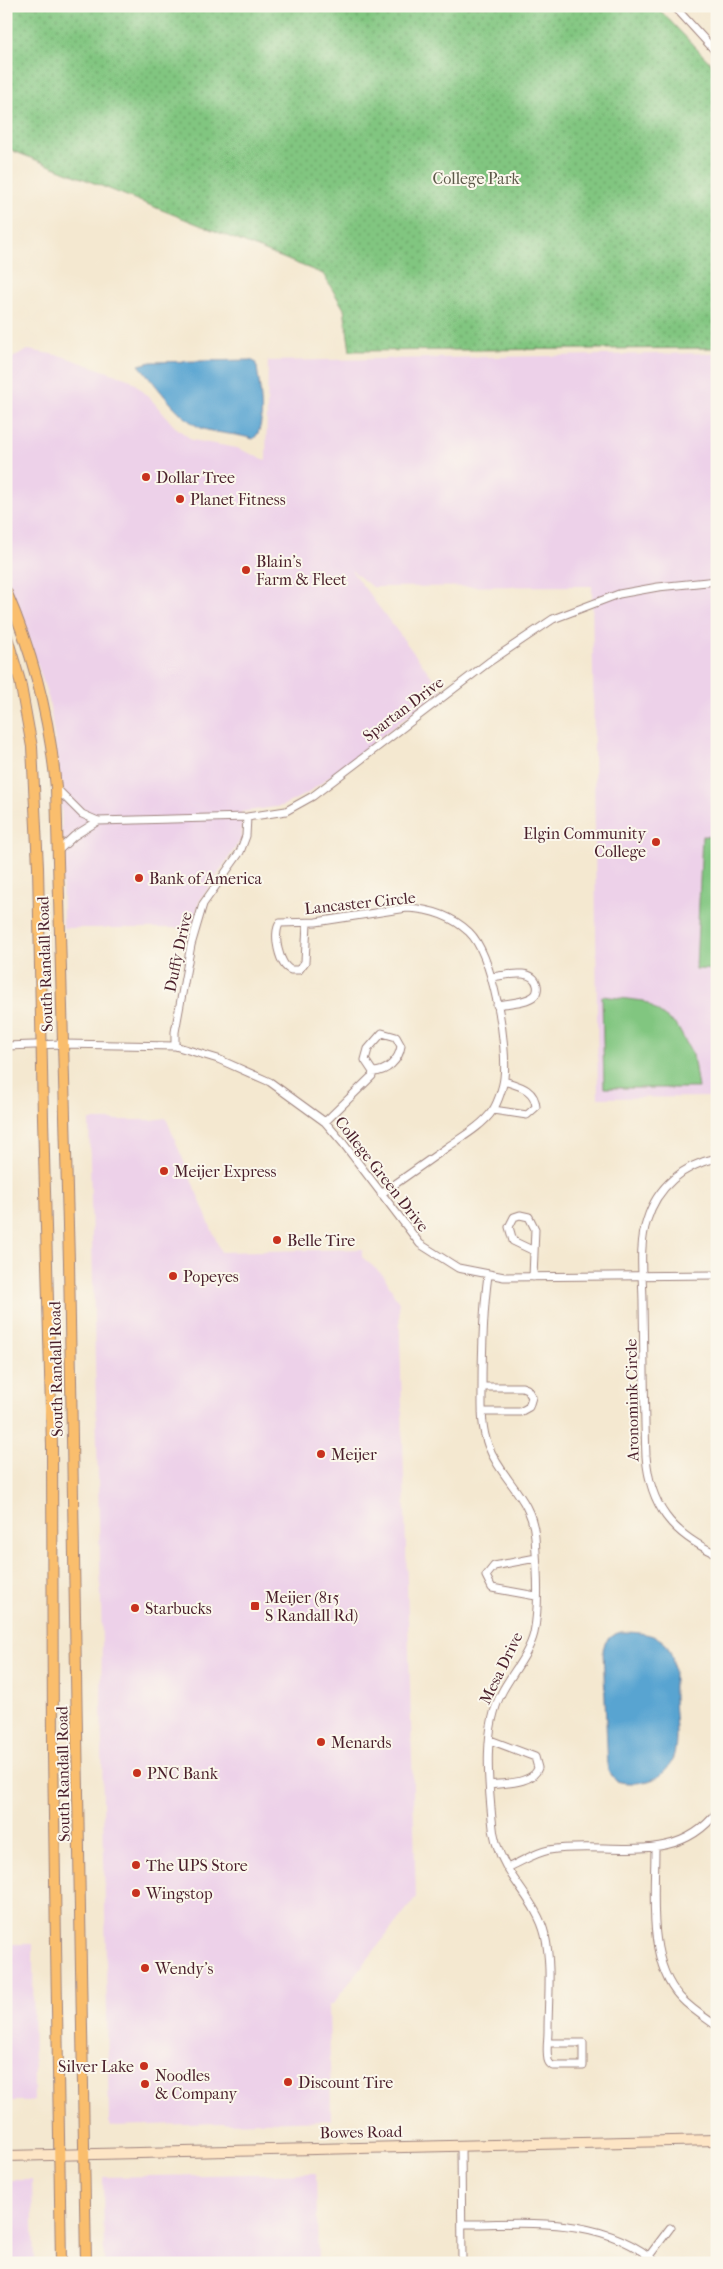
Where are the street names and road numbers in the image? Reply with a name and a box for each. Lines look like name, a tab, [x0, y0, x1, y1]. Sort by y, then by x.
street label: Spartan Drive	[359, 672, 447, 746]
street label: Lancaster Circle	[303, 888, 417, 918]
street label: South Randall Road	[33, 895, 57, 1032]
street label: Duffy Drive	[160, 910, 196, 994]
street label: College Green Drive	[331, 1113, 433, 1235]
street label: South Randall Road	[45, 1301, 67, 1437]
street label: Aronomink Circle	[621, 1338, 643, 1462]
street label: Mesa Drive	[475, 1629, 527, 1707]
street label: South Randall Road	[52, 1706, 74, 1842]
street label: Bowes Road	[320, 2122, 403, 2142]

